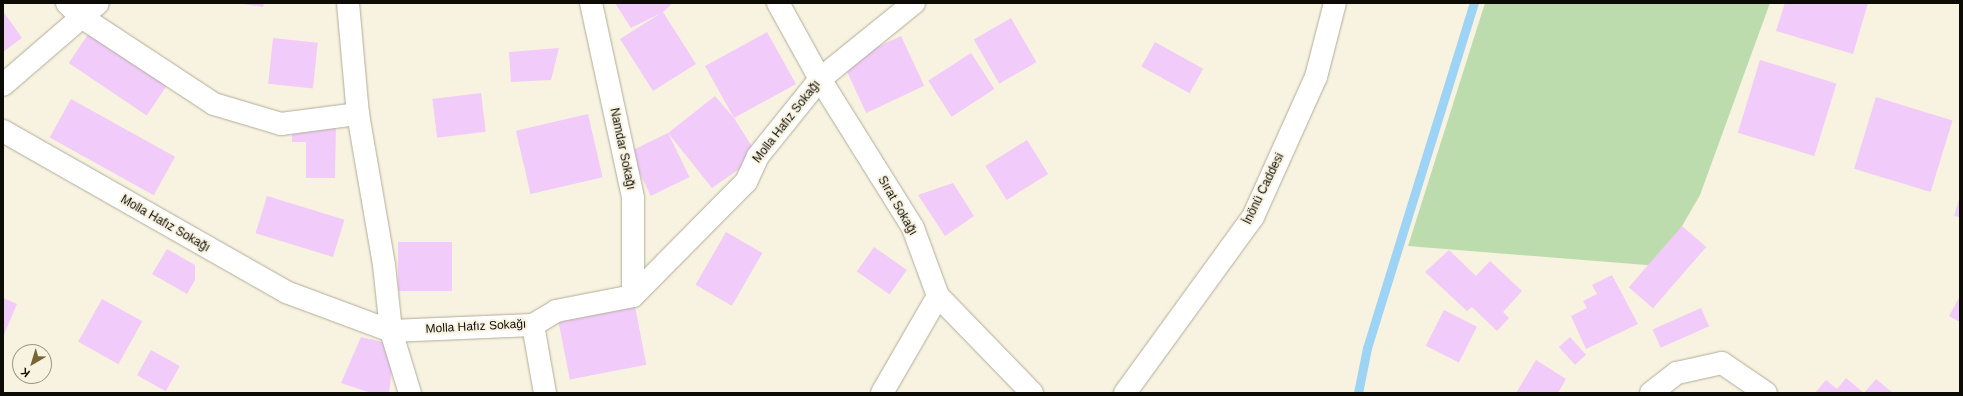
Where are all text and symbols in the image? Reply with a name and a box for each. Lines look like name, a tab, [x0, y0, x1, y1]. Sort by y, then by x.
street label: Molla Hafız Sokağı	[750, 78, 824, 166]
street label: Namdar Sokağı	[606, 107, 638, 191]
street label: İnönü Caddesi	[1241, 151, 1287, 227]
street label: Sırat Sokağı	[874, 174, 920, 238]
street label: Molla Hafız Sokağı	[118, 193, 212, 255]
street label: Molla Hafız Sokağı	[425, 317, 527, 337]
north arrow	[12, 344, 52, 384]
text: K	[18, 365, 32, 380]

